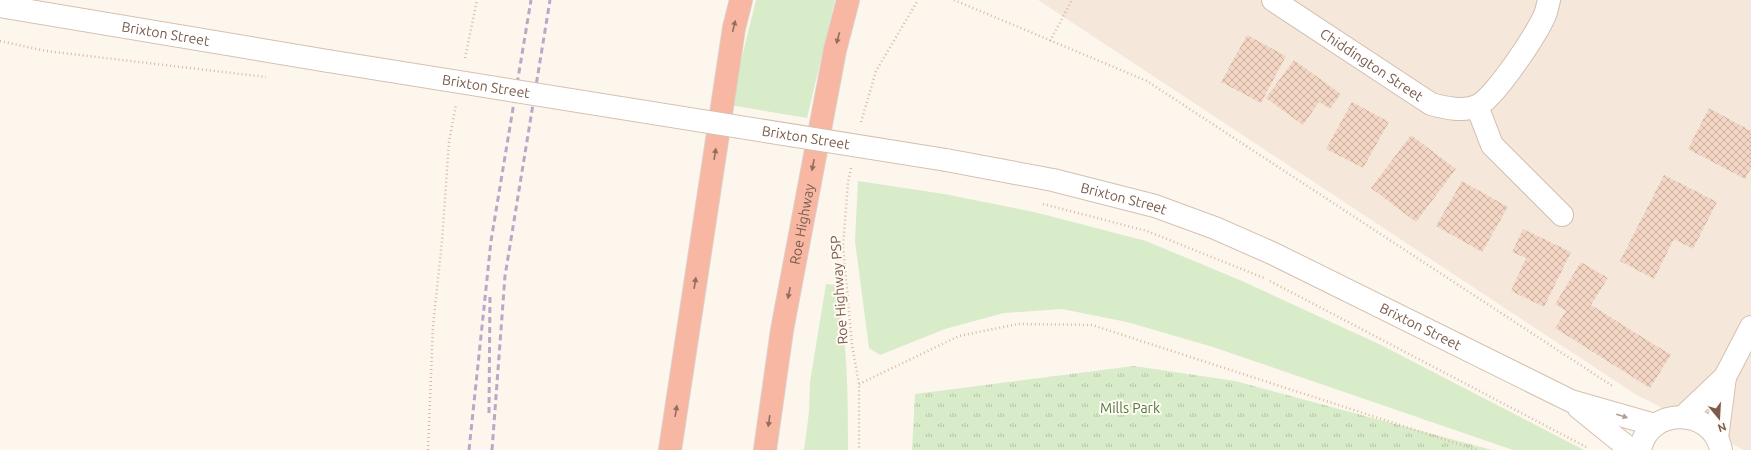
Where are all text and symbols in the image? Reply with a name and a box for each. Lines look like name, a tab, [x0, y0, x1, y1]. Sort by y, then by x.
street label: Brixton Street	[121, 19, 211, 49]
one-way arrow	[732, 20, 738, 32]
street label: Chiddington Street	[1317, 25, 1426, 105]
one-way arrow	[835, 32, 841, 44]
street label: Brixton Street	[441, 71, 532, 101]
street label: Brixton Street	[761, 123, 851, 153]
one-way arrow	[712, 148, 718, 160]
one-way arrow	[810, 159, 816, 171]
street label: Brixton Street	[1079, 179, 1170, 218]
street label: Roe Highway	[787, 182, 818, 266]
street label: Roe Highway PSP	[827, 235, 851, 345]
one-way arrow	[692, 277, 698, 289]
one-way arrow	[785, 287, 791, 299]
street label: Brixton Street	[1377, 300, 1464, 354]
north arrow	[1699, 398, 1739, 438]
park label: Mills Park	[1100, 400, 1160, 416]
one-way arrow	[673, 405, 679, 418]
one-way arrow	[1617, 413, 1629, 419]
one-way arrow	[766, 415, 772, 428]
text: N	[1716, 421, 1728, 434]

